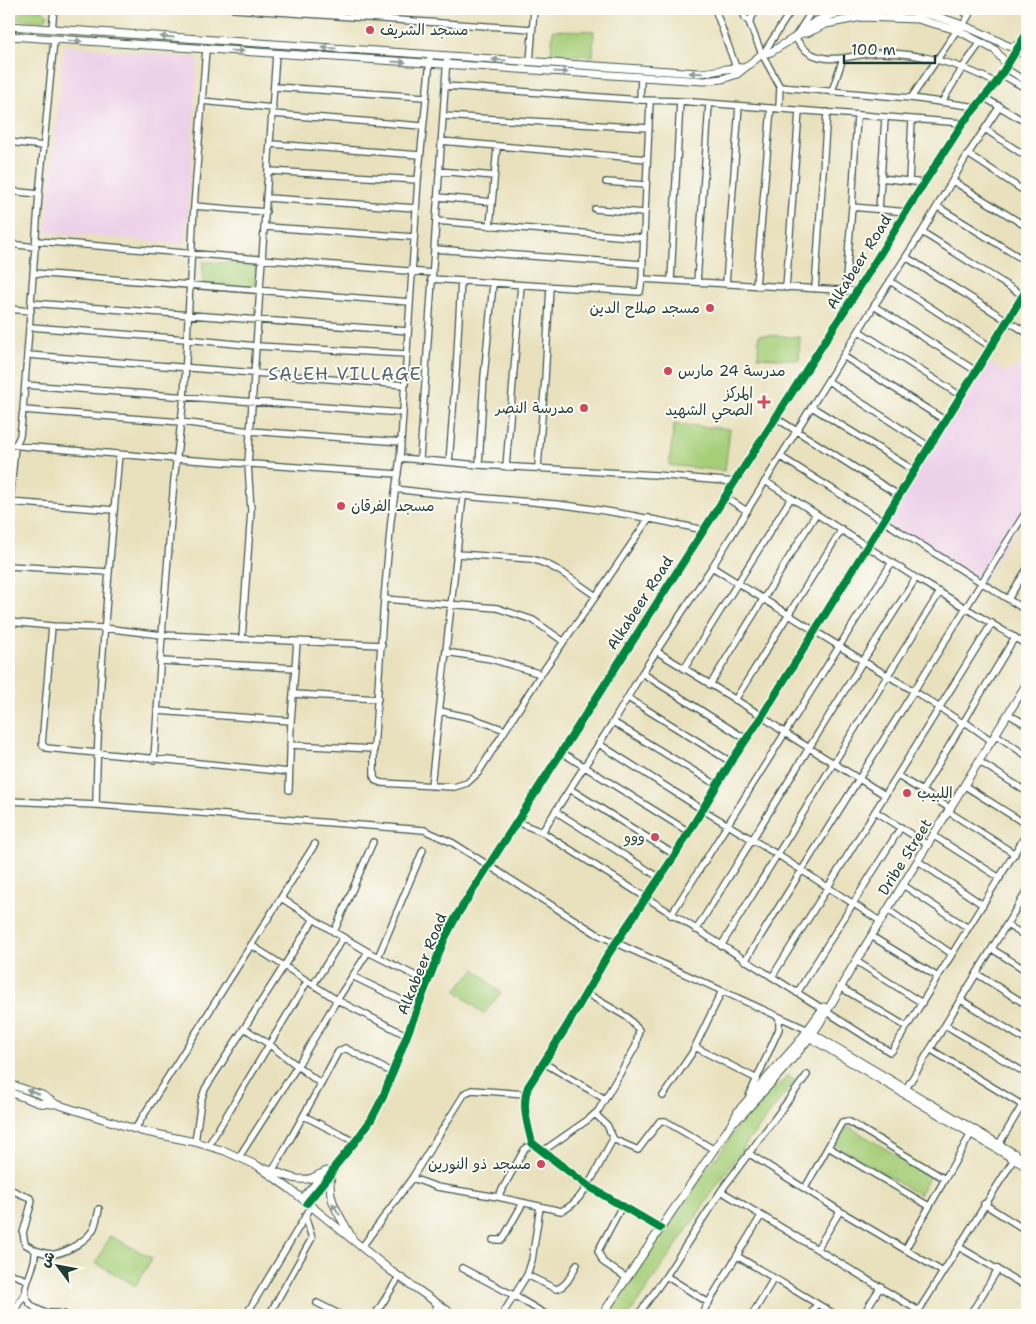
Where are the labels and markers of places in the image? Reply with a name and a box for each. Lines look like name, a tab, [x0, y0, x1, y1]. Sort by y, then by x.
place label: مسجد الشريف	[380, 20, 468, 40]
marker: مسجد الشريف	[364, 24, 376, 36]
place label: مسجد صلاح الدين	[590, 298, 700, 318]
marker: مسجد صلاح الدين	[704, 302, 716, 314]
place label: مدرسة 24 مارس	[678, 361, 786, 381]
marker: مدرسة 24 مارس	[662, 365, 674, 377]
place label: المركز الصحي الشهيد	[665, 383, 753, 423]
marker: المركز الصحي الشهيد	[757, 395, 771, 409]
place label: مدرسة النصر	[494, 398, 574, 418]
marker: مدرسة النصر	[578, 402, 590, 414]
place label: مسجد الفرقان	[351, 496, 434, 516]
marker: مسجد الفرقان	[335, 500, 347, 512]
place label: اللبيب	[917, 783, 953, 803]
marker: اللبيب	[901, 787, 913, 799]
place label: ووو	[623, 827, 645, 847]
marker: ووو	[649, 831, 661, 843]
place label: مسجد ذو النورين	[428, 1154, 531, 1174]
marker: مسجد ذو النورين	[535, 1158, 547, 1170]

